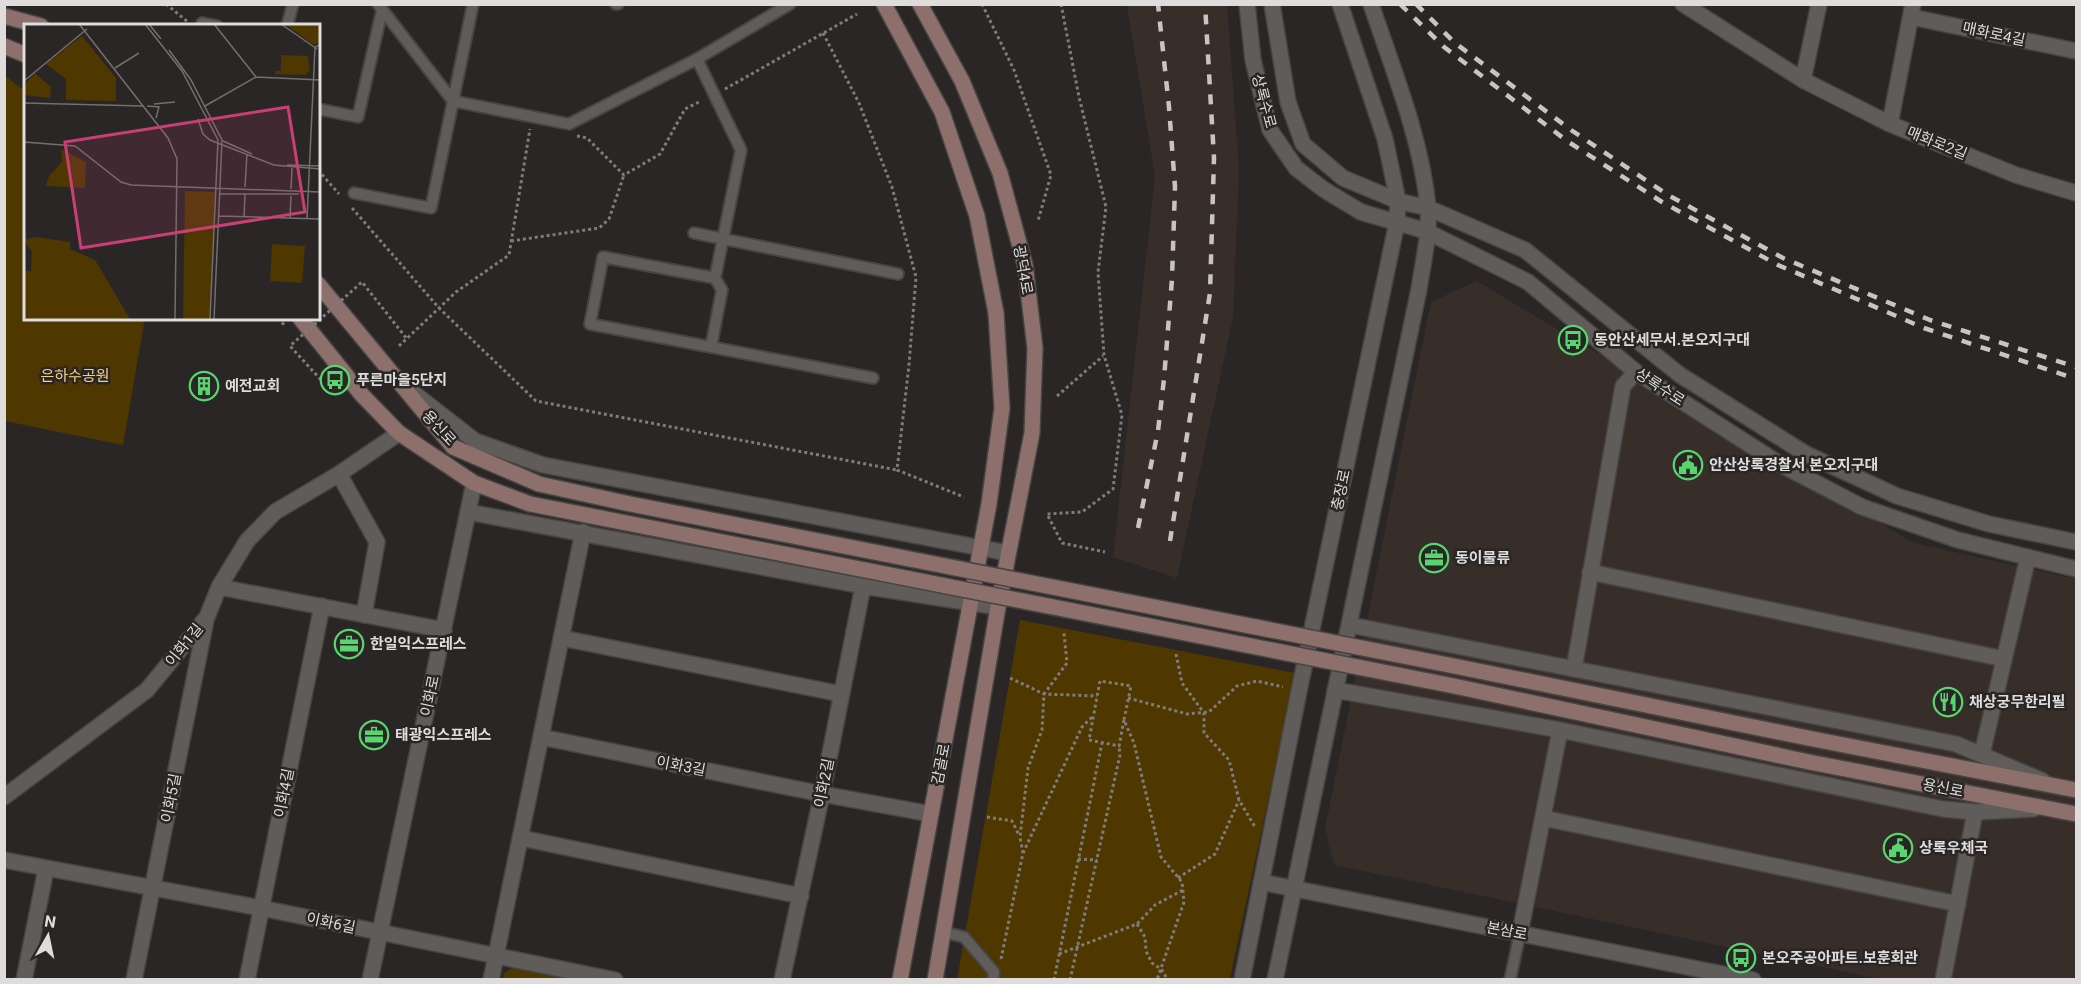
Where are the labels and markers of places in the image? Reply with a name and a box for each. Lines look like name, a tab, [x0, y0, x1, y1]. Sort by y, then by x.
bus stop icon: 동안산세무서.본오지구대	[1557, 324, 1589, 356]
place label: 동안산세무서.본오지구대	[1594, 331, 1750, 349]
bus stop icon: 푸른마을5단지	[319, 364, 351, 396]
building icon: 예전교회	[188, 370, 220, 402]
place label: 푸른마을5단지	[356, 371, 447, 389]
place label: 예전교회	[225, 377, 280, 395]
public building icon: 안산상록경찰서 본오지구대	[1672, 449, 1704, 481]
place label: 안산상록경찰서 본오지구대	[1709, 456, 1878, 474]
office icon: 동이물류	[1418, 542, 1450, 574]
place label: 동이물류	[1455, 549, 1510, 567]
office icon: 한일익스프레스	[333, 628, 365, 660]
place label: 한일익스프레스	[370, 635, 467, 653]
restaurant icon: 채상궁무한리필	[1932, 686, 1964, 718]
place label: 채상궁무한리필	[1969, 693, 2066, 711]
office icon: 태광익스프레스	[358, 719, 390, 751]
place label: 태광익스프레스	[395, 726, 492, 744]
public building icon: 상록우체국	[1882, 832, 1914, 864]
place label: 상록우체국	[1919, 839, 1988, 857]
bus stop icon: 본오주공아파트.보훈회관	[1725, 942, 1757, 974]
place label: 본오주공아파트.보훈회관	[1762, 949, 1918, 967]

